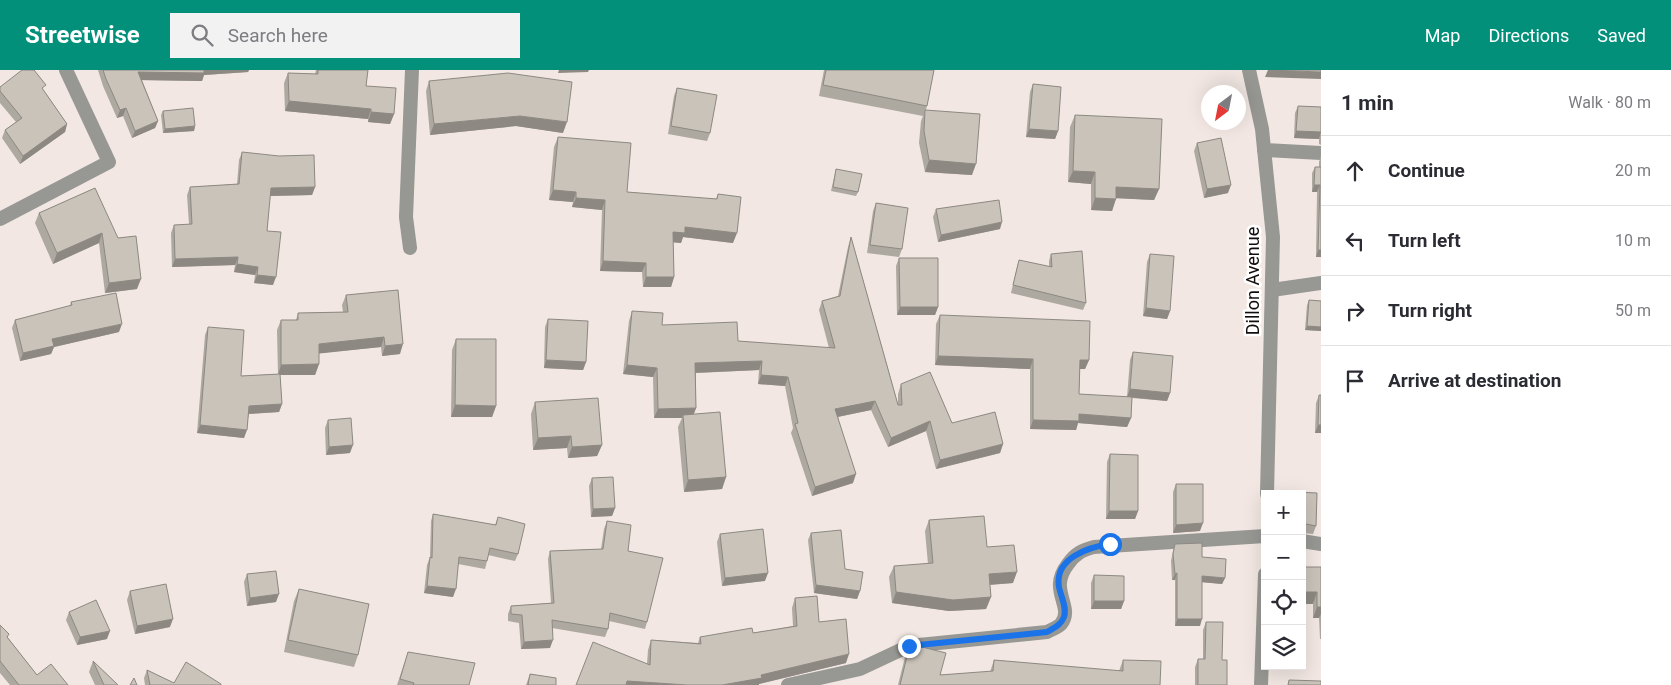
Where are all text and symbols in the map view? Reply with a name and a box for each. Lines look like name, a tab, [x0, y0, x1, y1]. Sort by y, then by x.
search box	[170, 13, 520, 58]
text: Streetwise	[25, 21, 140, 49]
icon: search	[188, 21, 216, 49]
text: Search here	[228, 24, 328, 47]
text: Map	[1425, 25, 1460, 46]
text: Directions	[1488, 25, 1569, 46]
text: Saved	[1597, 25, 1646, 46]
north arrow	[1201, 85, 1246, 130]
text: 1 min	[1341, 91, 1394, 115]
text: Walk · 80 m	[1568, 93, 1651, 112]
icon: ahead	[1341, 157, 1369, 185]
text: Continue	[1388, 159, 1465, 182]
text: 20 m	[1615, 161, 1651, 180]
street label: Dillon Avenue	[1242, 227, 1263, 335]
icon: left	[1341, 227, 1369, 255]
text: Turn left	[1388, 229, 1461, 252]
text: 10 m	[1615, 231, 1651, 250]
icon: right	[1341, 297, 1369, 325]
text: Turn right	[1388, 299, 1472, 322]
text: 50 m	[1615, 301, 1651, 320]
icon: arrive	[1341, 367, 1369, 395]
text: Arrive at destination	[1388, 369, 1561, 392]
map controls	[1261, 490, 1306, 670]
button: +	[1261, 490, 1306, 535]
route start	[1099, 533, 1122, 556]
button: −	[1261, 535, 1306, 580]
button: locate	[1261, 580, 1306, 625]
button: layers	[1261, 625, 1306, 670]
route end	[898, 635, 921, 658]

